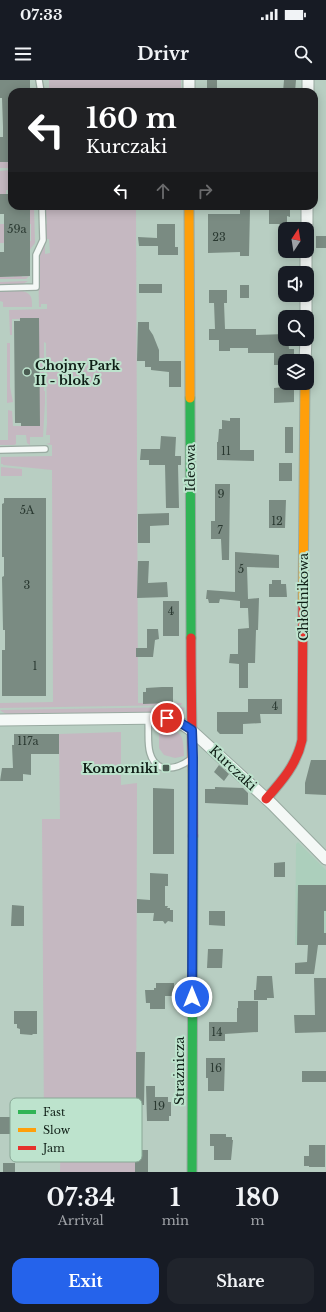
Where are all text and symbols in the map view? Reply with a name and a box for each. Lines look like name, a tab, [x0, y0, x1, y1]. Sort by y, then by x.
text: 07:33	[20, 5, 62, 24]
icon: menu	[12, 43, 34, 65]
text: Drivr	[137, 43, 189, 65]
icon: search	[292, 43, 314, 65]
text: 160 m	[86, 101, 177, 136]
icon: left	[20, 104, 72, 156]
text: Kurczaki	[86, 136, 167, 158]
icon: left	[110, 180, 132, 202]
icon: ahead	[152, 180, 174, 202]
icon: right	[194, 180, 216, 202]
house number: 59a	[7, 222, 28, 236]
north arrow	[278, 222, 314, 258]
map controls	[278, 222, 314, 390]
house number: 23	[212, 230, 226, 244]
button: sound	[278, 266, 314, 302]
button: search	[278, 310, 314, 346]
button: layers	[278, 354, 314, 390]
place label: Chojny Park II - blok 5	[35, 357, 121, 389]
marker: Chojny Park II - blok 5	[22, 367, 32, 377]
street label: Ideowa	[182, 443, 199, 492]
house number: 11	[221, 444, 231, 458]
house number: 9	[217, 487, 225, 501]
house number: 5A	[20, 503, 35, 517]
house number: 12	[271, 514, 283, 528]
house number: 7	[217, 523, 223, 537]
street label: Chłodnikowa	[295, 552, 312, 641]
house number: 5	[238, 562, 244, 576]
house number: 3	[24, 578, 31, 592]
house number: 4	[168, 604, 174, 618]
house number: 1	[33, 659, 38, 673]
house number: 4	[272, 699, 278, 713]
pin	[150, 701, 184, 735]
icon: arrive	[156, 707, 178, 729]
house number: 117a	[17, 734, 40, 748]
street label: Kurczaki	[206, 742, 261, 795]
place label: Komorniki	[82, 760, 158, 777]
marker: Komorniki	[161, 763, 171, 773]
position arrow	[171, 976, 213, 1018]
house number: 14	[211, 1025, 223, 1039]
street label: Strażnicza	[171, 1036, 188, 1105]
house number: 16	[210, 1061, 222, 1075]
legend	[10, 1098, 142, 1162]
house number: 19	[153, 1099, 165, 1113]
text: Fast	[43, 1105, 66, 1119]
text: Slow	[43, 1123, 71, 1137]
text: Jam	[41, 1141, 65, 1155]
text: 07:34	[47, 1183, 115, 1212]
text: 1	[170, 1183, 181, 1212]
text: 180	[236, 1183, 279, 1212]
text: Arrival	[58, 1212, 104, 1229]
text: min	[162, 1212, 189, 1229]
text: m	[251, 1212, 264, 1229]
button: Exit	[12, 1258, 159, 1304]
button: Share	[167, 1258, 314, 1304]

